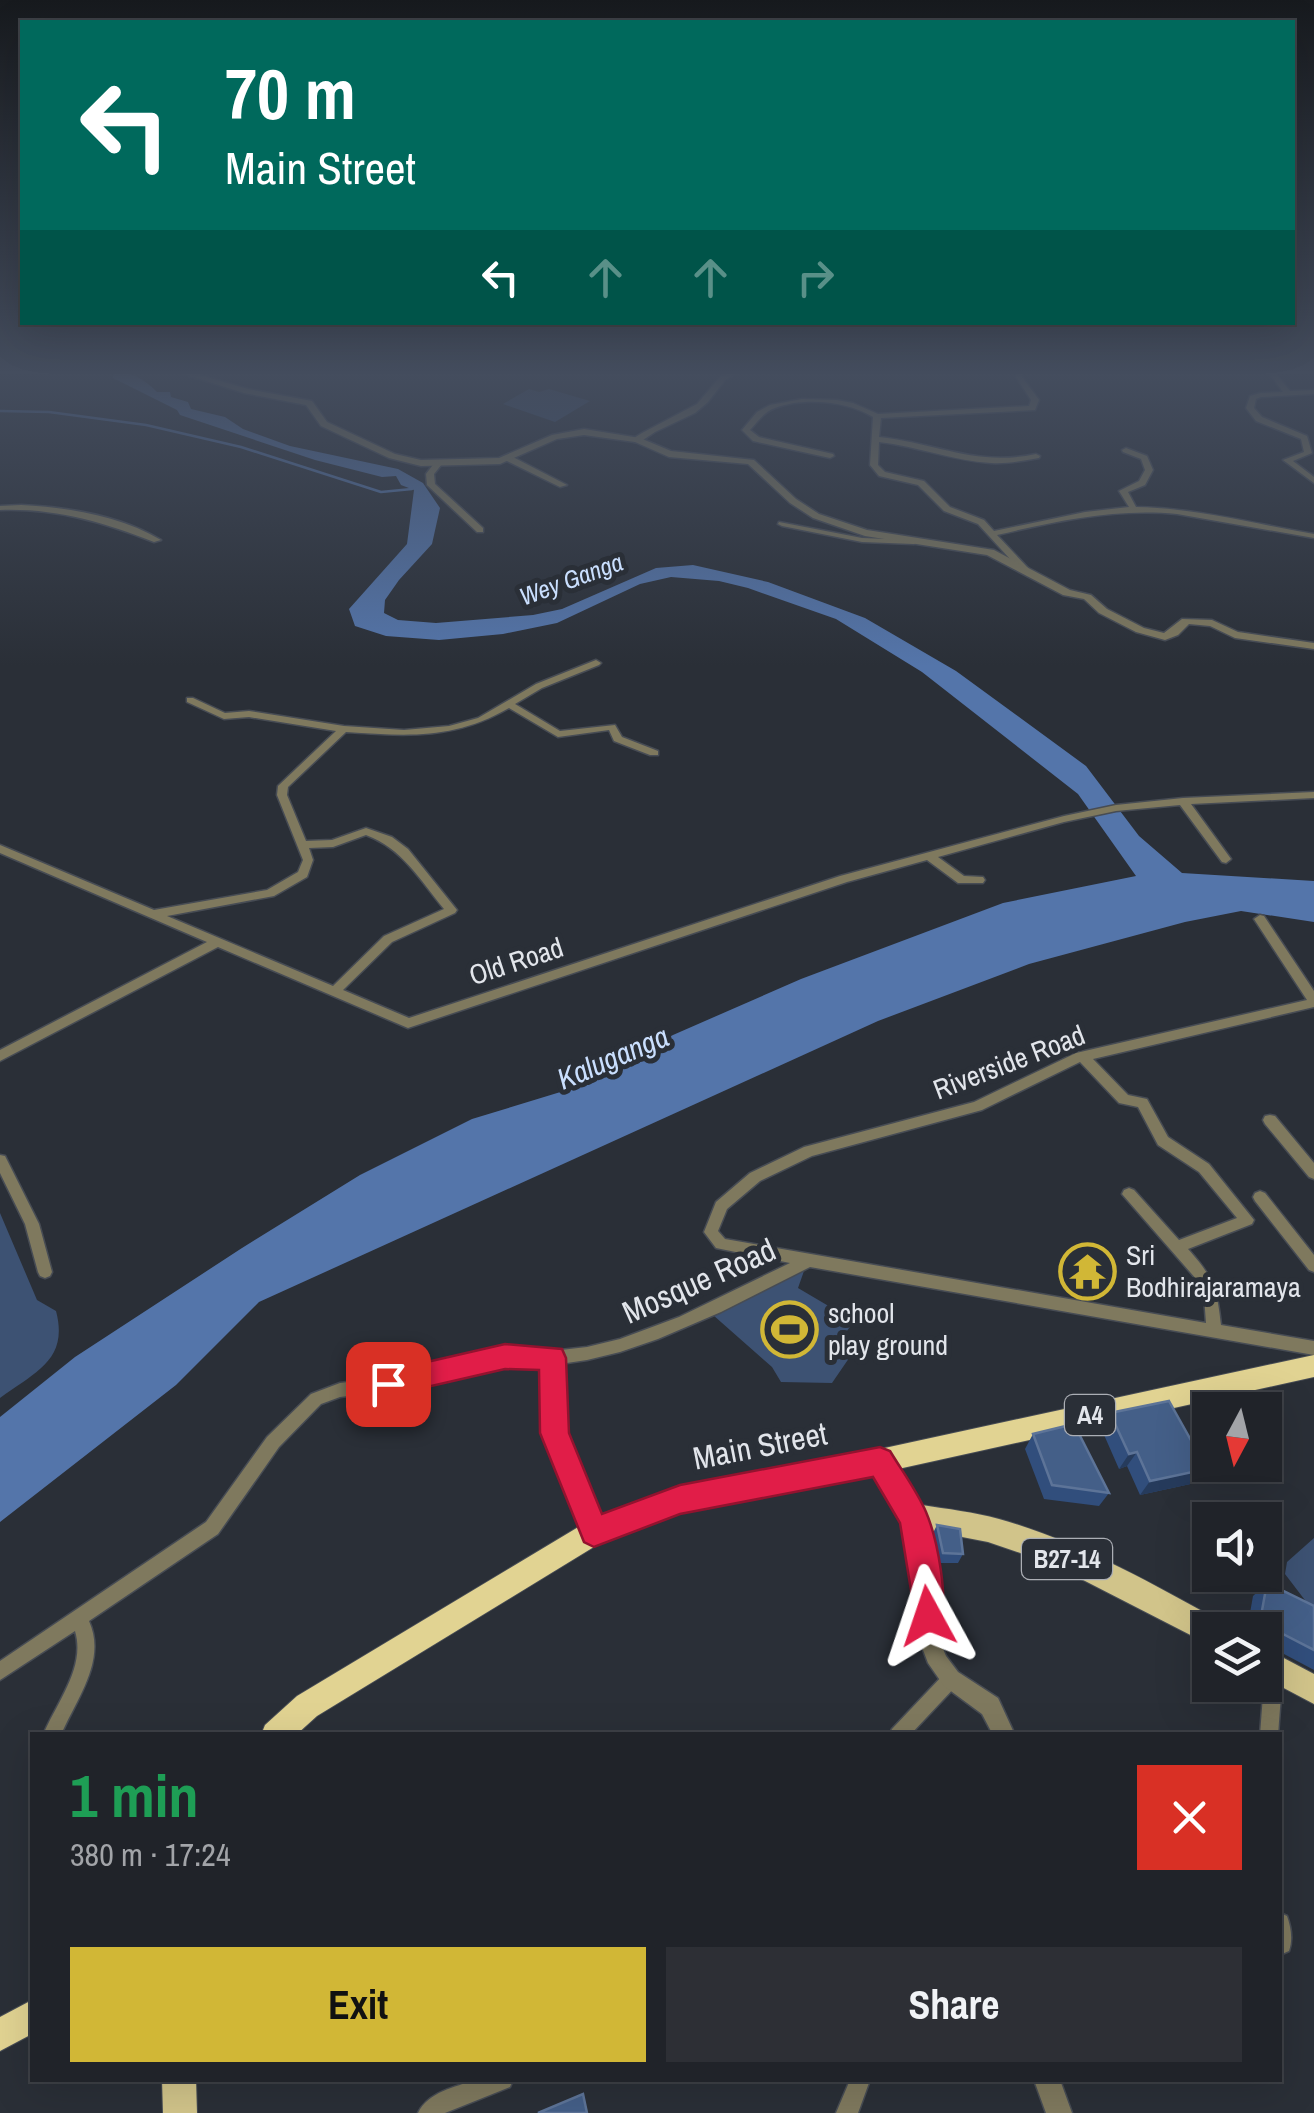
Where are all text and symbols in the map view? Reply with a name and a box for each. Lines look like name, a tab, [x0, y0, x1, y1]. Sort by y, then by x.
text: 70 m	[225, 47, 356, 141]
icon: left	[60, 60, 190, 190]
text: Main Street	[225, 137, 416, 198]
icon: left	[473, 250, 528, 305]
icon: ahead	[578, 250, 633, 305]
icon: ahead	[683, 250, 738, 305]
icon: right	[788, 250, 843, 305]
water label: Wey Ganga	[515, 545, 627, 613]
street label: Old Road	[464, 928, 568, 994]
water label: Kaluganga	[551, 1016, 675, 1098]
street label: Riverside Road	[928, 1016, 1090, 1108]
street label: Mosque Road	[615, 1228, 782, 1333]
place label: Sri Bodhirajaramaya	[1126, 1236, 1301, 1306]
temple icon: Sri Bodhirajaramaya	[1057, 1241, 1117, 1301]
place label: school play ground	[828, 1294, 948, 1364]
sports icon: school play ground	[759, 1299, 819, 1359]
pin	[346, 1342, 431, 1427]
icon: arrive	[361, 1357, 416, 1412]
north arrow	[1192, 1392, 1282, 1482]
map controls	[1192, 1392, 1282, 1702]
road number: A4	[1065, 1395, 1115, 1435]
street label: Main Street	[689, 1411, 831, 1480]
button: sound	[1192, 1502, 1282, 1592]
road number: B27-14	[1022, 1539, 1112, 1579]
position arrow	[876, 1564, 980, 1668]
button: layers	[1192, 1612, 1282, 1702]
text: 1 min	[70, 1755, 199, 1836]
button: close	[1137, 1765, 1242, 1870]
text: 380 m · 17:24	[70, 1833, 230, 1876]
button: Exit	[70, 1947, 646, 2062]
button: Share	[666, 1947, 1242, 2062]

